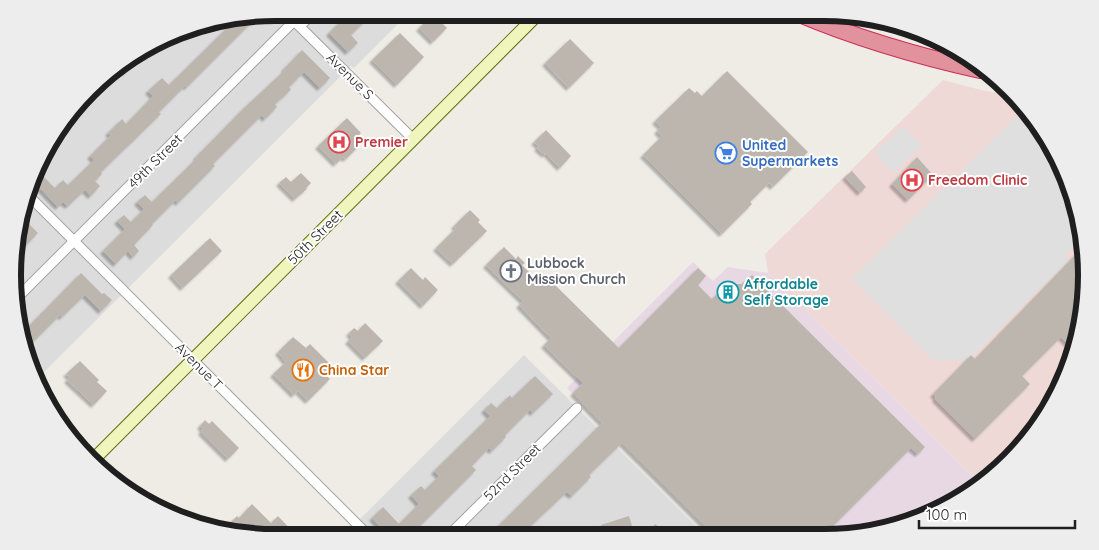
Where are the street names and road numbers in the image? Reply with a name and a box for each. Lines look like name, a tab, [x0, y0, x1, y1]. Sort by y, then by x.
street label: Avenue S	[323, 49, 378, 104]
street label: 49th Street	[124, 130, 186, 192]
street label: 50th Street	[284, 205, 347, 268]
street label: Avenue T	[171, 338, 227, 394]
street label: 52nd Street	[479, 439, 545, 505]

